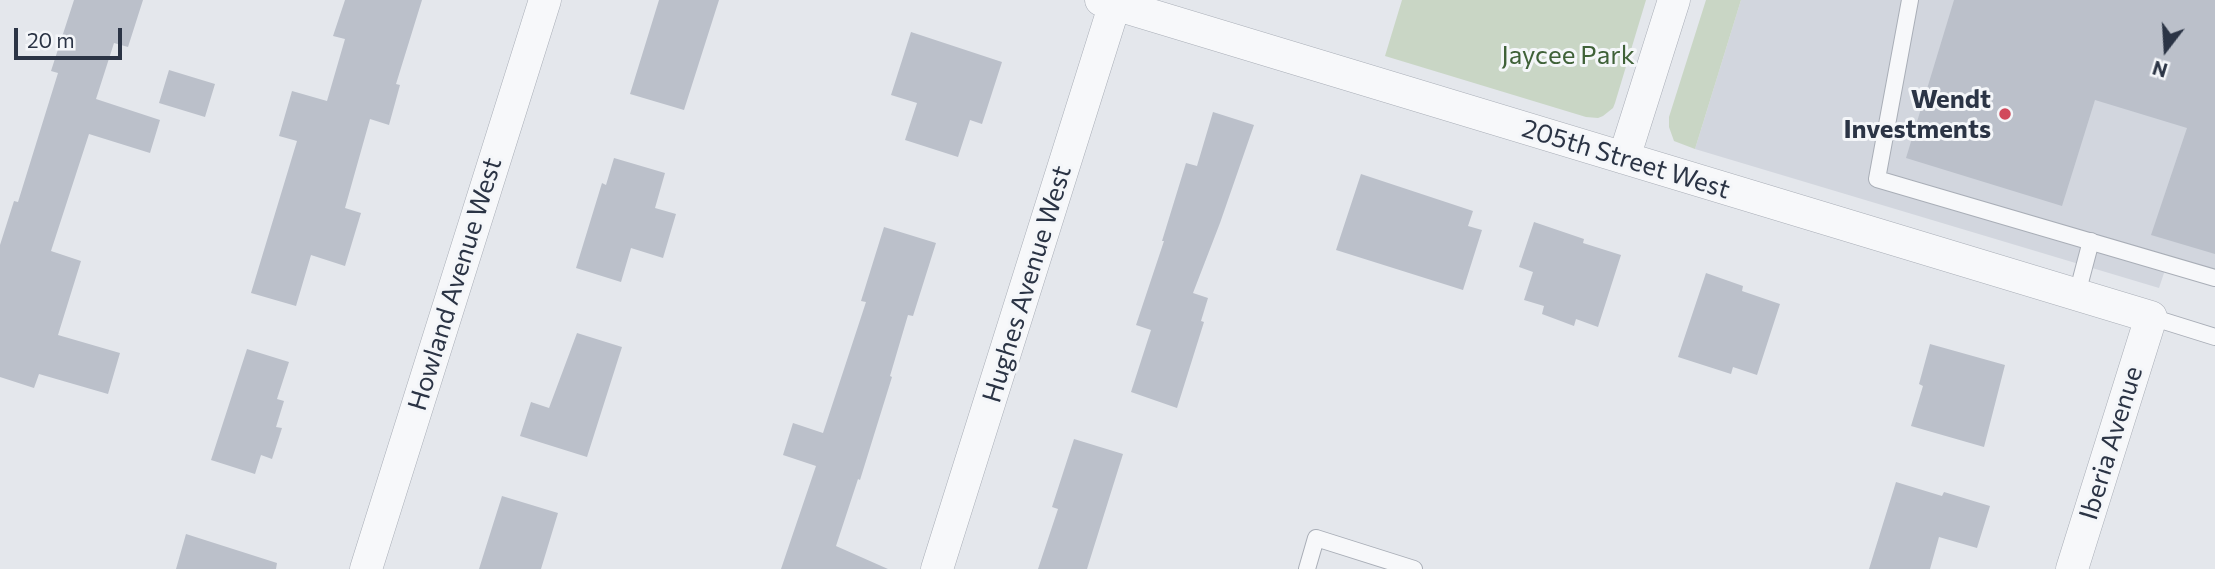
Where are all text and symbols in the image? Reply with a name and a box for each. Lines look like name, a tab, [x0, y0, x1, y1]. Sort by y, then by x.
scale bar	[18, 14, 126, 58]
north arrow	[2131, 14, 2201, 84]
text: 20 m	[27, 27, 75, 52]
park label: Jaycee Park	[1501, 39, 1635, 71]
text: N	[2150, 56, 2170, 83]
place label: Wendt Investments	[1843, 83, 1991, 144]
marker: Wendt Investments	[1997, 106, 2013, 122]
street label: 205th Street West	[1518, 112, 1734, 206]
street label: Howland Avenue West	[402, 154, 508, 414]
street label: Hughes Avenue West	[976, 162, 1078, 406]
street label: Iberia Avenue	[2073, 363, 2149, 523]

